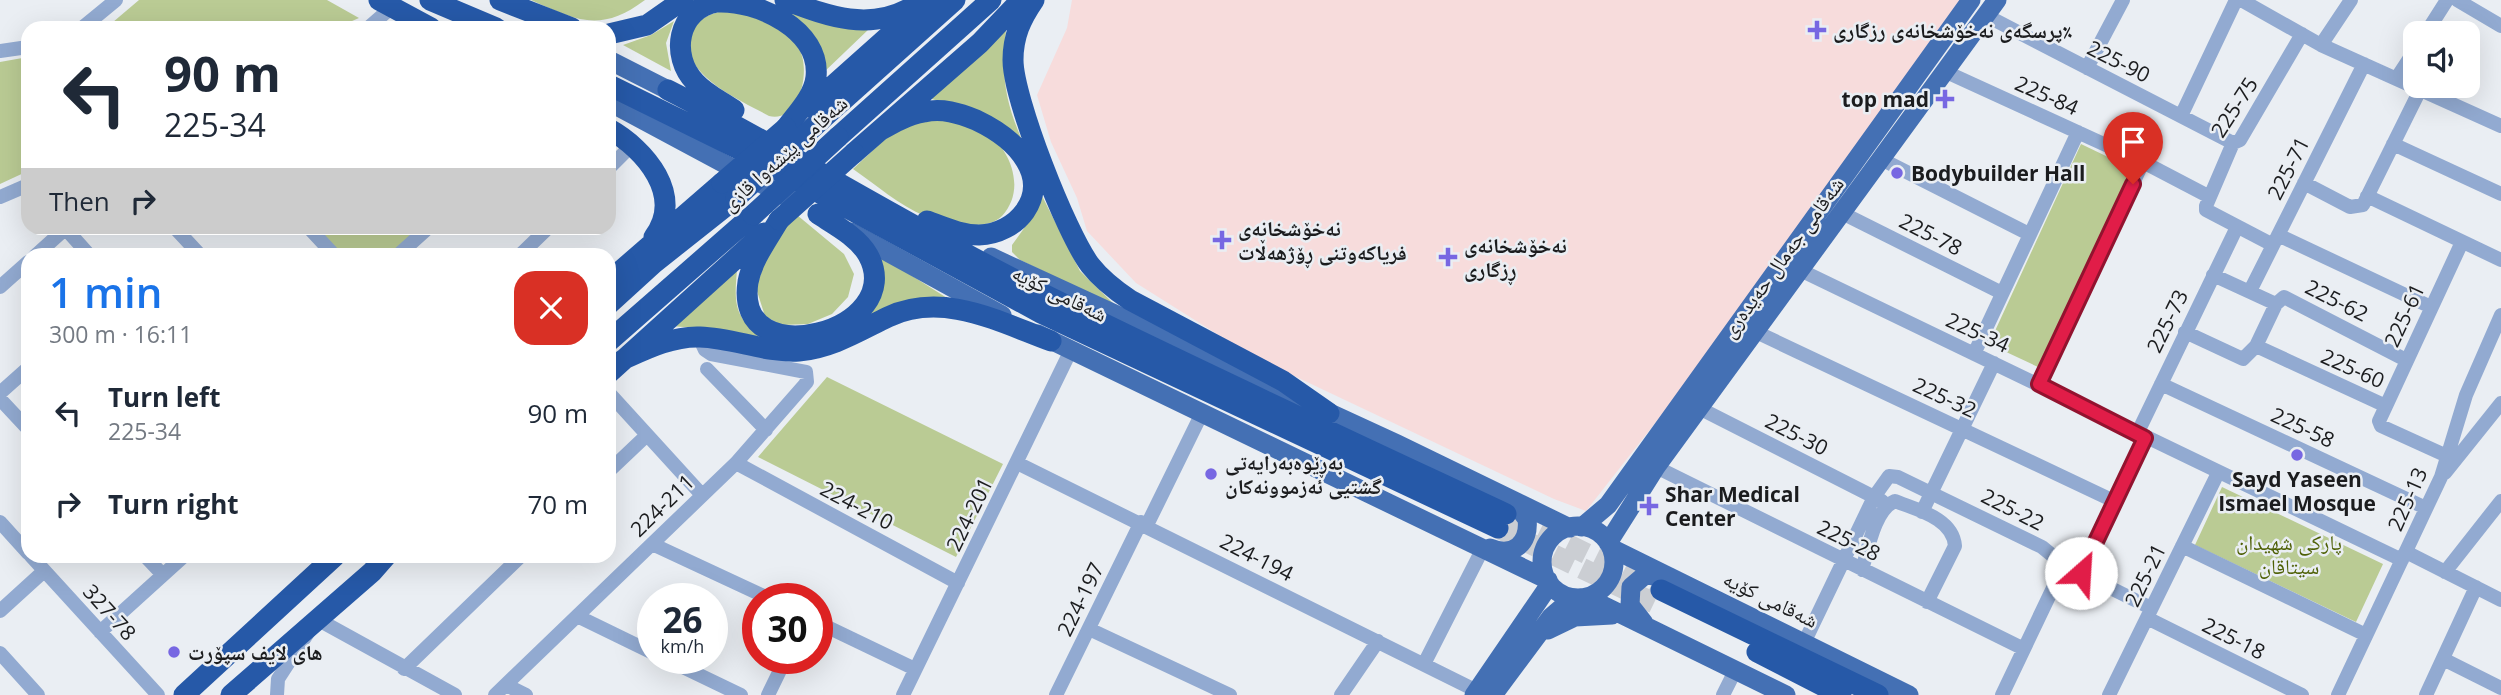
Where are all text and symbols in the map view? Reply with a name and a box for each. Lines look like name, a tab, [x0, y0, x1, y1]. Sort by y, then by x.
place label: پرسگەی نەخۆشخانەی رزگاری٪	[1833, 16, 2072, 44]
marker: پرسگەی نەخۆشخانەی رزگاری٪	[1807, 20, 1827, 40]
map controls	[2403, 21, 2480, 98]
button: sound	[2403, 21, 2480, 98]
street label: 225-90	[2083, 33, 2155, 89]
text: 90 m	[164, 40, 281, 106]
icon: left	[49, 49, 140, 140]
street label: 225-84	[2011, 69, 2083, 121]
street label: 225-75	[2204, 71, 2264, 143]
place label: top mad	[1842, 85, 1929, 113]
street label: شەقامی پێشەوا قازی	[715, 89, 853, 217]
marker: top mad	[1935, 89, 1955, 109]
text: 225-34	[164, 103, 266, 146]
pin	[2103, 112, 2163, 184]
icon: arrive	[2114, 123, 2152, 161]
street label: 225-71	[2260, 132, 2316, 204]
place label: Bodybuilder Hall	[1911, 159, 2086, 187]
marker: Bodybuilder Hall	[1889, 165, 1905, 181]
street label: شەقامی جەمال حەیدەری	[1714, 171, 1850, 343]
icon: right	[124, 182, 162, 220]
text: Then	[49, 183, 110, 219]
street label: 225-78	[1895, 206, 1967, 262]
place label: نەخۆشخانەی فریاکەوتنی ڕۆژهەڵات	[1238, 214, 1407, 269]
marker: نەخۆشخانەی فریاکەوتنی ڕۆژهەڵات	[1212, 230, 1232, 250]
place label: نەخۆشخانەی ڕزگاری	[1464, 231, 1567, 286]
marker: نەخۆشخانەی ڕزگاری	[1438, 247, 1458, 267]
street label: شەقامی کۆیە	[1008, 258, 1112, 328]
text: 1 min	[49, 263, 162, 320]
button: close	[514, 271, 588, 345]
street label: 225-62	[2301, 272, 2373, 328]
street label: 225-61	[2377, 279, 2431, 351]
street label: 225-73	[2140, 285, 2194, 357]
street label: 225-34	[1942, 305, 2014, 359]
text: 300 m · 16:11	[49, 318, 192, 350]
street label: 225-60	[2317, 342, 2389, 394]
street label: 225-32	[1909, 370, 1981, 424]
text: Turn left	[108, 379, 220, 415]
icon: left	[49, 394, 87, 432]
text: 90 m	[527, 395, 588, 431]
street label: 225-58	[2267, 400, 2339, 454]
street label: 225-30	[1761, 406, 1833, 462]
text: 225-34	[108, 415, 181, 447]
marker: Sayd Yaseen Ismael Mosque	[2289, 447, 2305, 463]
place label: بەڕێوەبەرایەتی گشتیی ئەزموونەکان	[1225, 448, 1382, 500]
street label: 225-13	[2381, 463, 2433, 535]
place label: Sayd Yaseen Ismael Mosque	[2218, 465, 2376, 517]
marker: بەڕێوەبەرایەتی گشتیی ئەزموونەکان	[1203, 466, 1219, 482]
street label: 224-211	[624, 468, 700, 542]
street label: 224-201	[939, 472, 999, 556]
street label: 224-210	[816, 474, 898, 536]
place label: Shar Medical Center	[1665, 480, 1800, 532]
street label: 225-22	[1977, 481, 2049, 537]
icon: right	[49, 485, 87, 523]
text: Turn right	[108, 486, 239, 522]
text: 70 m	[527, 486, 588, 522]
marker: Shar Medical Center	[1639, 496, 1659, 516]
street label: 225-28	[1813, 513, 1885, 567]
street label: 224-194	[1216, 527, 1298, 587]
park label: پارکی شهیدان سیتاقان	[2236, 528, 2342, 580]
position arrow	[2044, 536, 2118, 610]
street label: 225-21	[2118, 539, 2172, 611]
street label: 224-197	[1050, 557, 1110, 641]
street label: شەقامی کۆیە	[1719, 564, 1823, 634]
street label: 327-78	[77, 578, 143, 646]
speed limit sign: 30	[742, 583, 833, 674]
text: 26	[662, 596, 703, 643]
street label: 225-18	[2198, 610, 2270, 666]
text: km/h	[661, 634, 704, 658]
place label: های لایف سپۆرت	[188, 638, 323, 666]
marker: های لایف سپۆرت	[166, 644, 182, 660]

